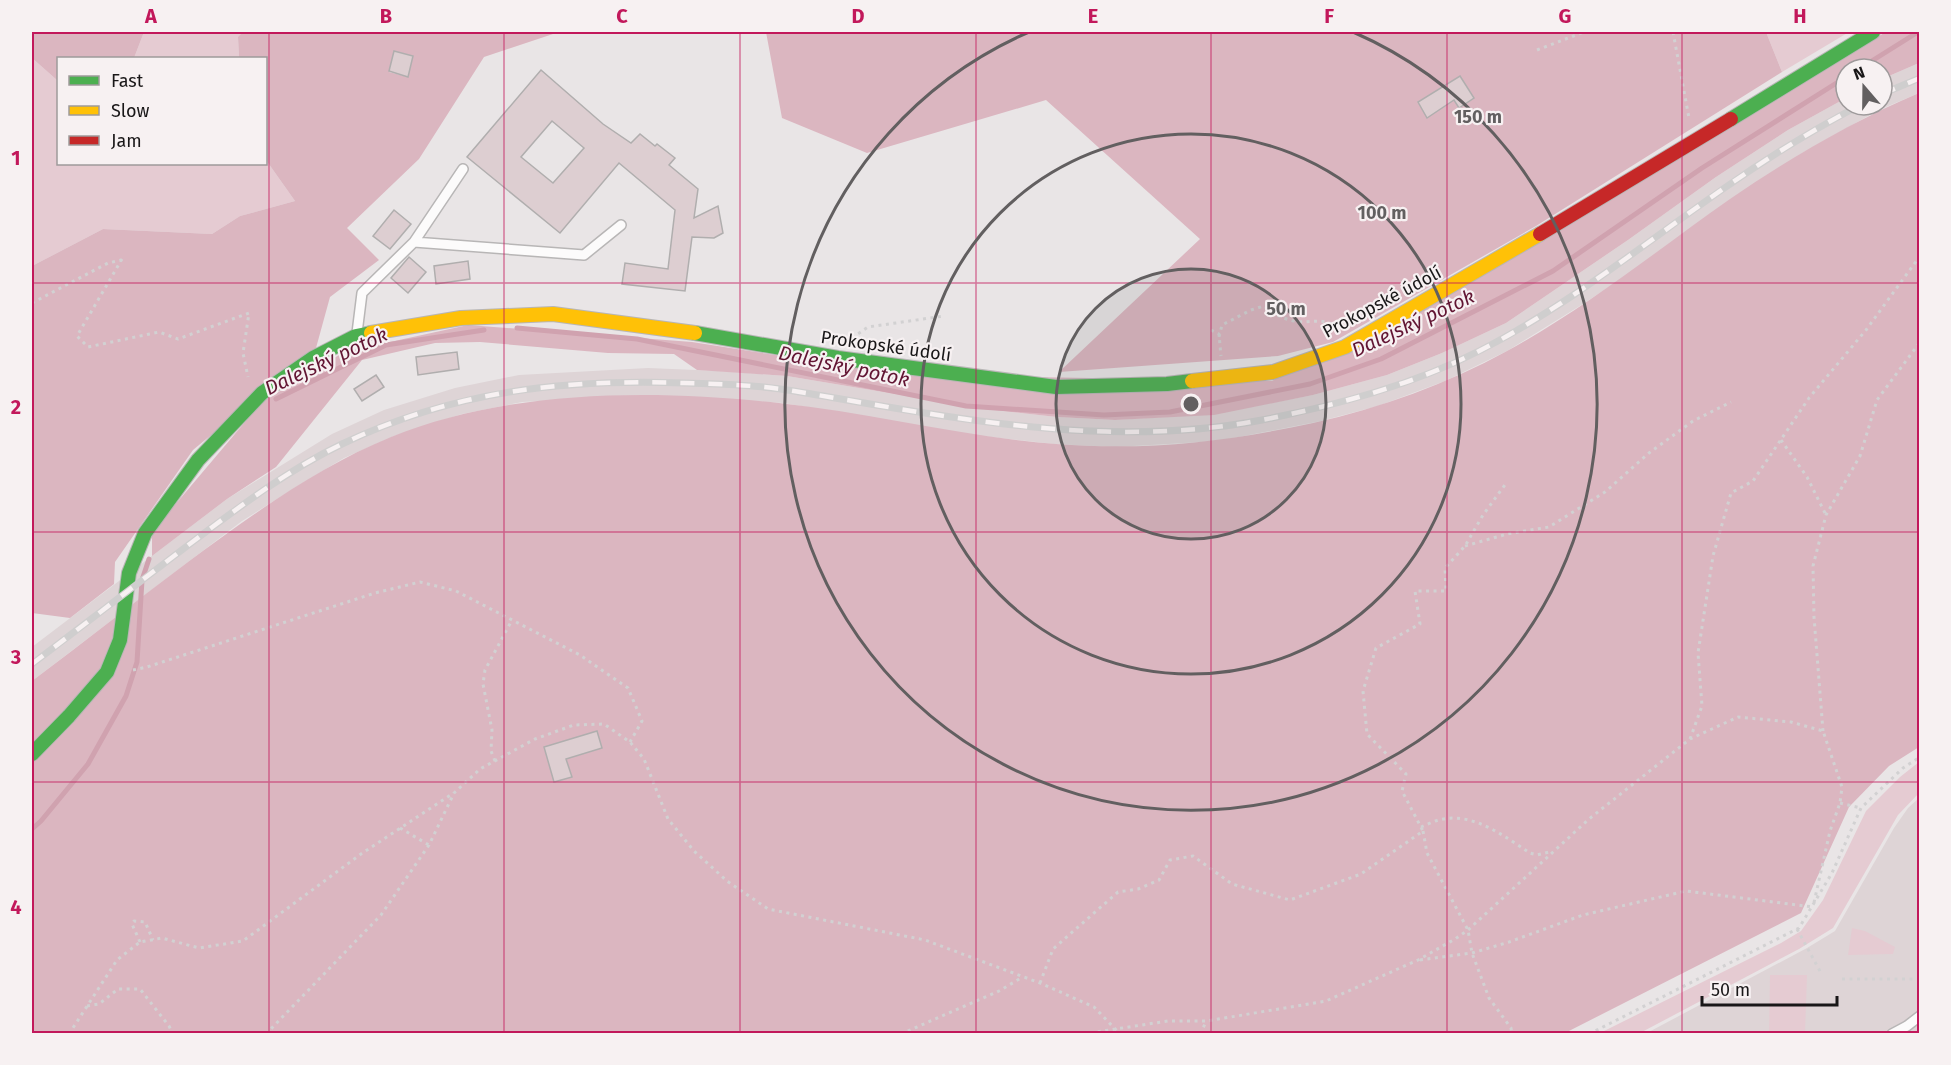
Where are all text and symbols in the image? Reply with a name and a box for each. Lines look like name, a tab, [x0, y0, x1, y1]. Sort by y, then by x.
text: A	[144, 4, 158, 28]
text: B	[380, 4, 392, 28]
text: C	[616, 4, 628, 28]
text: D	[851, 4, 865, 28]
text: E	[1088, 4, 1098, 28]
text: F	[1324, 4, 1334, 28]
text: G	[1559, 4, 1571, 28]
text: H	[1793, 4, 1807, 28]
legend	[57, 57, 267, 165]
north arrow	[1834, 57, 1894, 117]
text: N	[1851, 63, 1867, 84]
text: Fast	[111, 70, 144, 92]
text: Slow	[111, 100, 150, 122]
text: 150 m	[1454, 106, 1502, 128]
text: Jam	[111, 130, 142, 152]
text: 1	[11, 146, 21, 170]
text: 100 m	[1358, 202, 1406, 224]
street label: Prokopské údolí	[1319, 261, 1445, 343]
water label: Dalejský potok	[1348, 284, 1478, 362]
text: 50 m	[1266, 298, 1306, 320]
water label: Dalejský potok	[261, 322, 391, 400]
street label: Prokopské údolí	[819, 326, 953, 366]
water label: Dalejský potok	[776, 340, 912, 392]
centre of rings	[1181, 394, 1201, 414]
text: 2	[11, 395, 21, 419]
text: 3	[10, 645, 21, 669]
text: 4	[10, 895, 22, 919]
scale bar	[1702, 969, 1837, 1007]
text: 50 m	[1711, 979, 1750, 1001]

